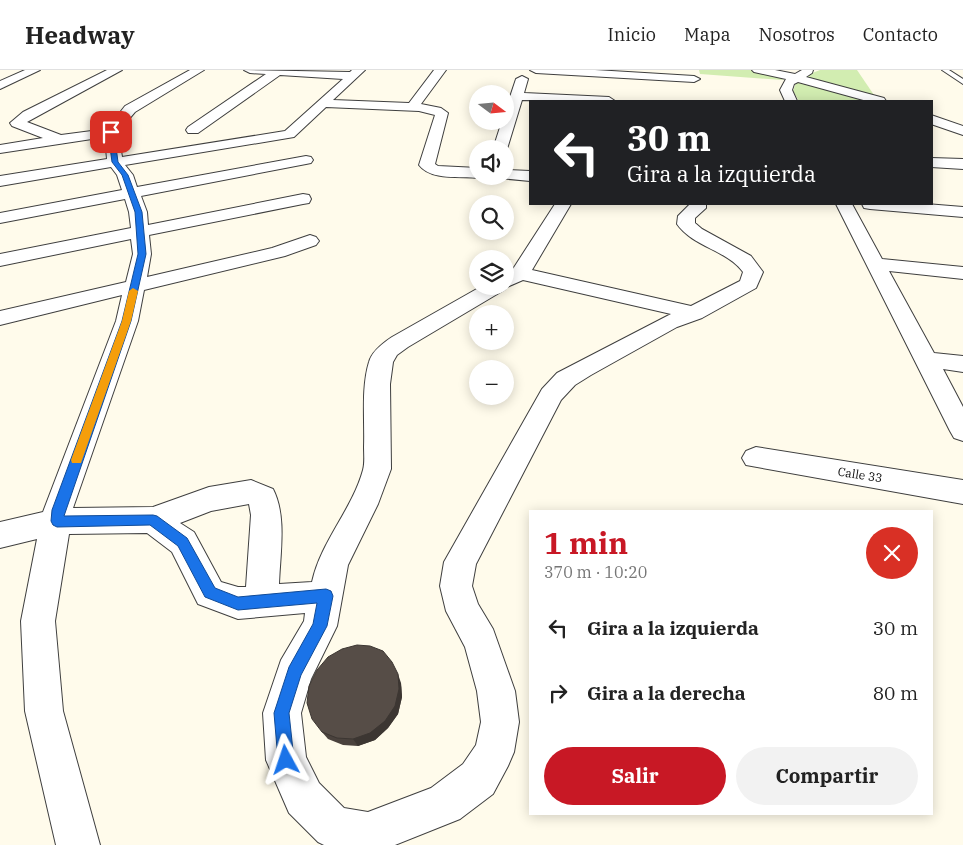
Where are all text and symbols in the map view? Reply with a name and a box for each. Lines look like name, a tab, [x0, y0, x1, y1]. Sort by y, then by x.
text: Headway	[25, 19, 135, 51]
text: Inicio	[608, 23, 656, 46]
text: Mapa	[684, 23, 731, 46]
text: Nosotros	[759, 23, 835, 46]
text: Contacto	[863, 23, 938, 46]
north arrow	[469, 85, 514, 130]
map controls	[469, 85, 514, 405]
pin	[90, 111, 132, 153]
text: 30 m	[627, 115, 711, 161]
icon: arrive	[97, 118, 125, 146]
icon: left	[544, 120, 609, 185]
button: sound	[469, 140, 514, 185]
text: Gira a la izquierda	[627, 159, 816, 188]
button: search	[469, 195, 514, 240]
button: layers	[469, 250, 514, 295]
button: +	[469, 305, 514, 350]
button: −	[469, 360, 514, 405]
street label: Calle 33	[837, 464, 883, 485]
text: 1 min	[544, 523, 628, 562]
button: close	[866, 527, 918, 579]
text: 370 m · 10:20	[544, 562, 647, 582]
icon: left	[544, 614, 572, 642]
text: Gira a la izquierda	[587, 616, 759, 640]
text: 30 m	[873, 616, 918, 640]
icon: right	[544, 679, 572, 707]
text: Gira a la derecha	[587, 681, 746, 705]
text: 80 m	[873, 681, 918, 705]
position arrow	[259, 733, 311, 785]
button: Salir	[544, 747, 726, 805]
button: Compartir	[736, 747, 918, 805]

